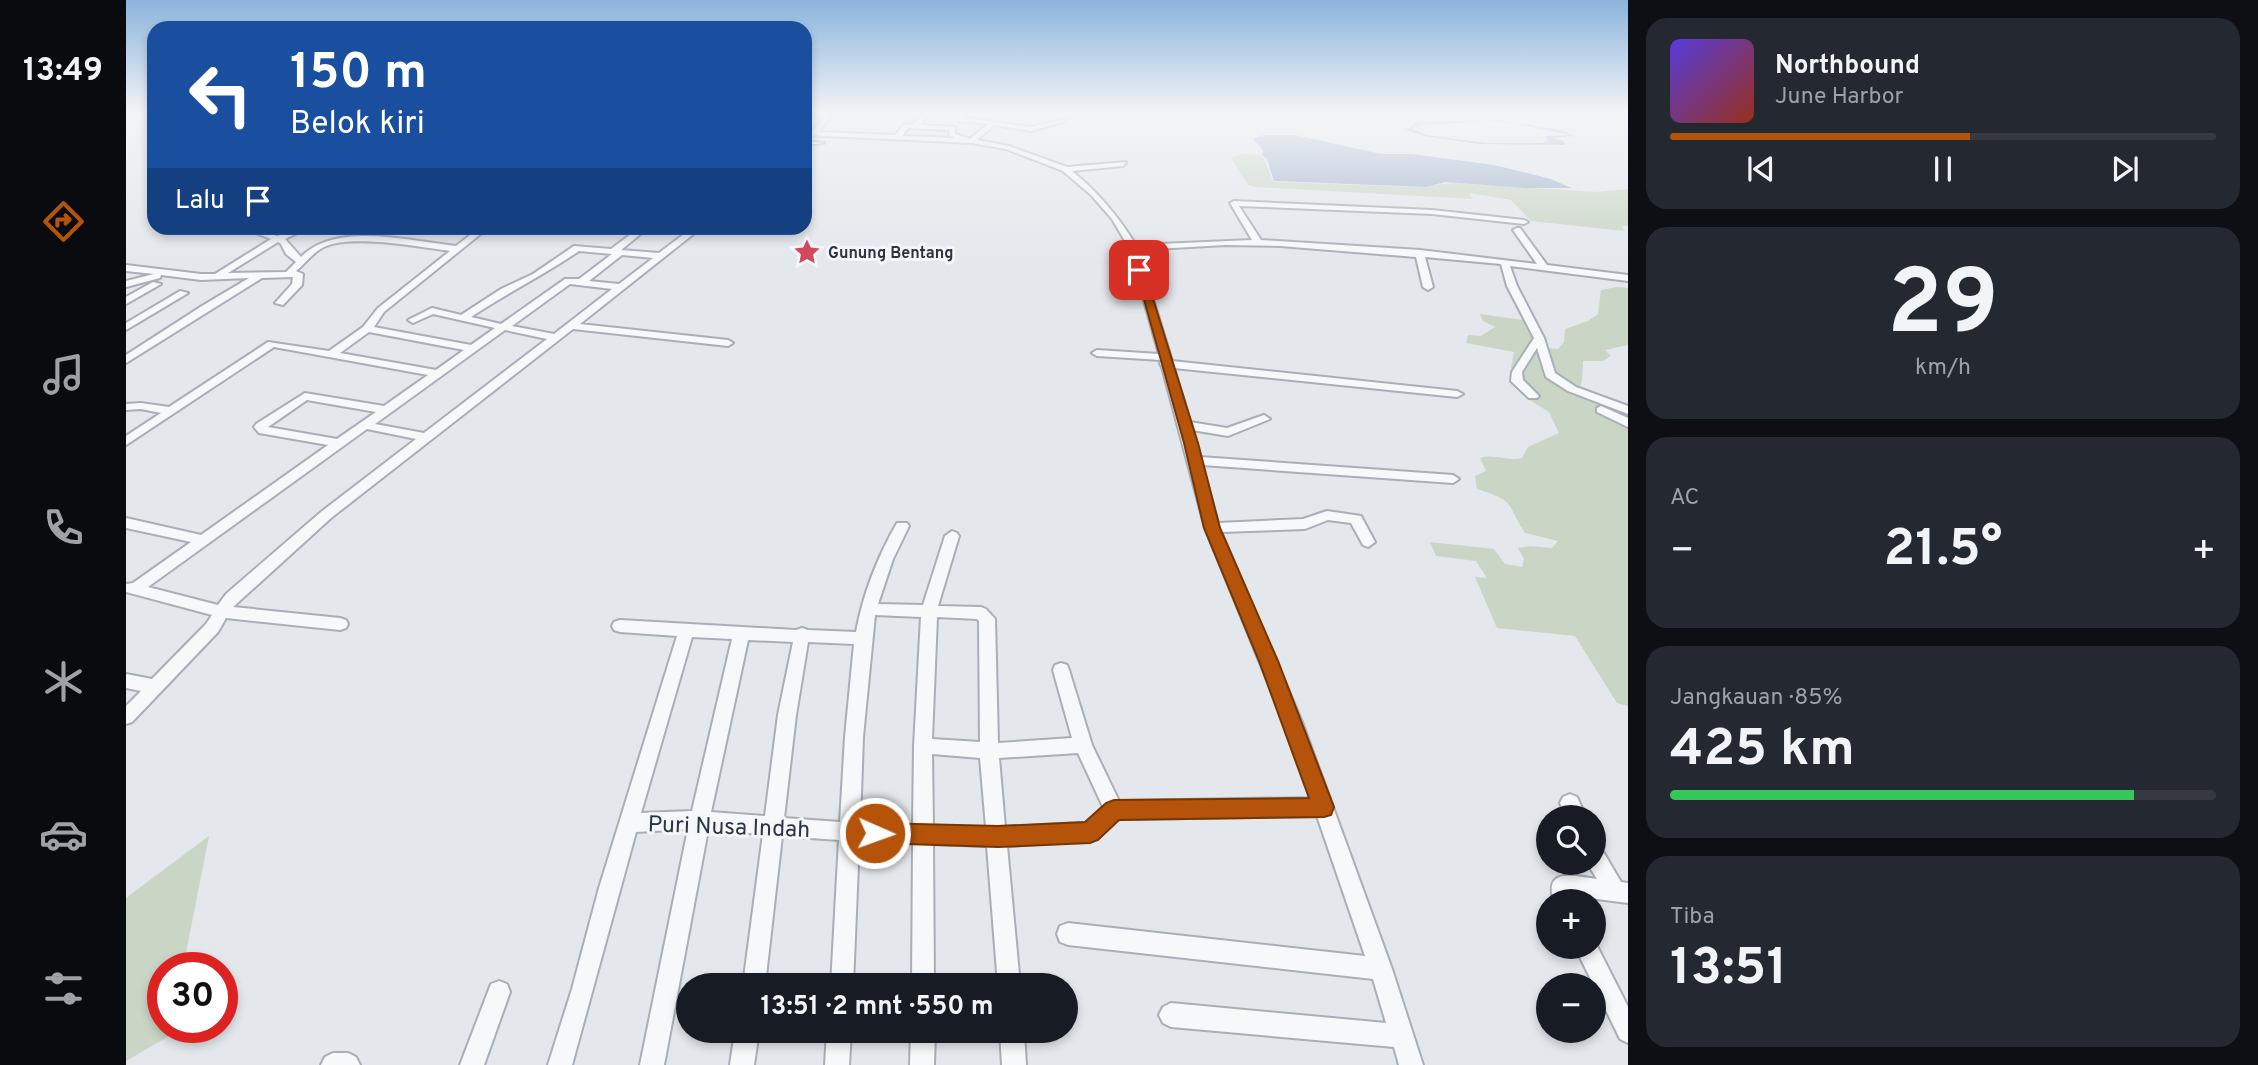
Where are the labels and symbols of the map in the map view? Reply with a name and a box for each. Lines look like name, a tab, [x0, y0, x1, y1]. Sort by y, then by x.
place icon: Gunung Bentang	[792, 237, 822, 267]
pin	[1109, 240, 1169, 300]
place label: Gunung Bentang	[828, 244, 953, 264]
position arrow	[838, 796, 912, 870]
street label: Puri Nusa Indah	[647, 811, 811, 846]
speed limit sign: 30	[147, 952, 238, 1043]

